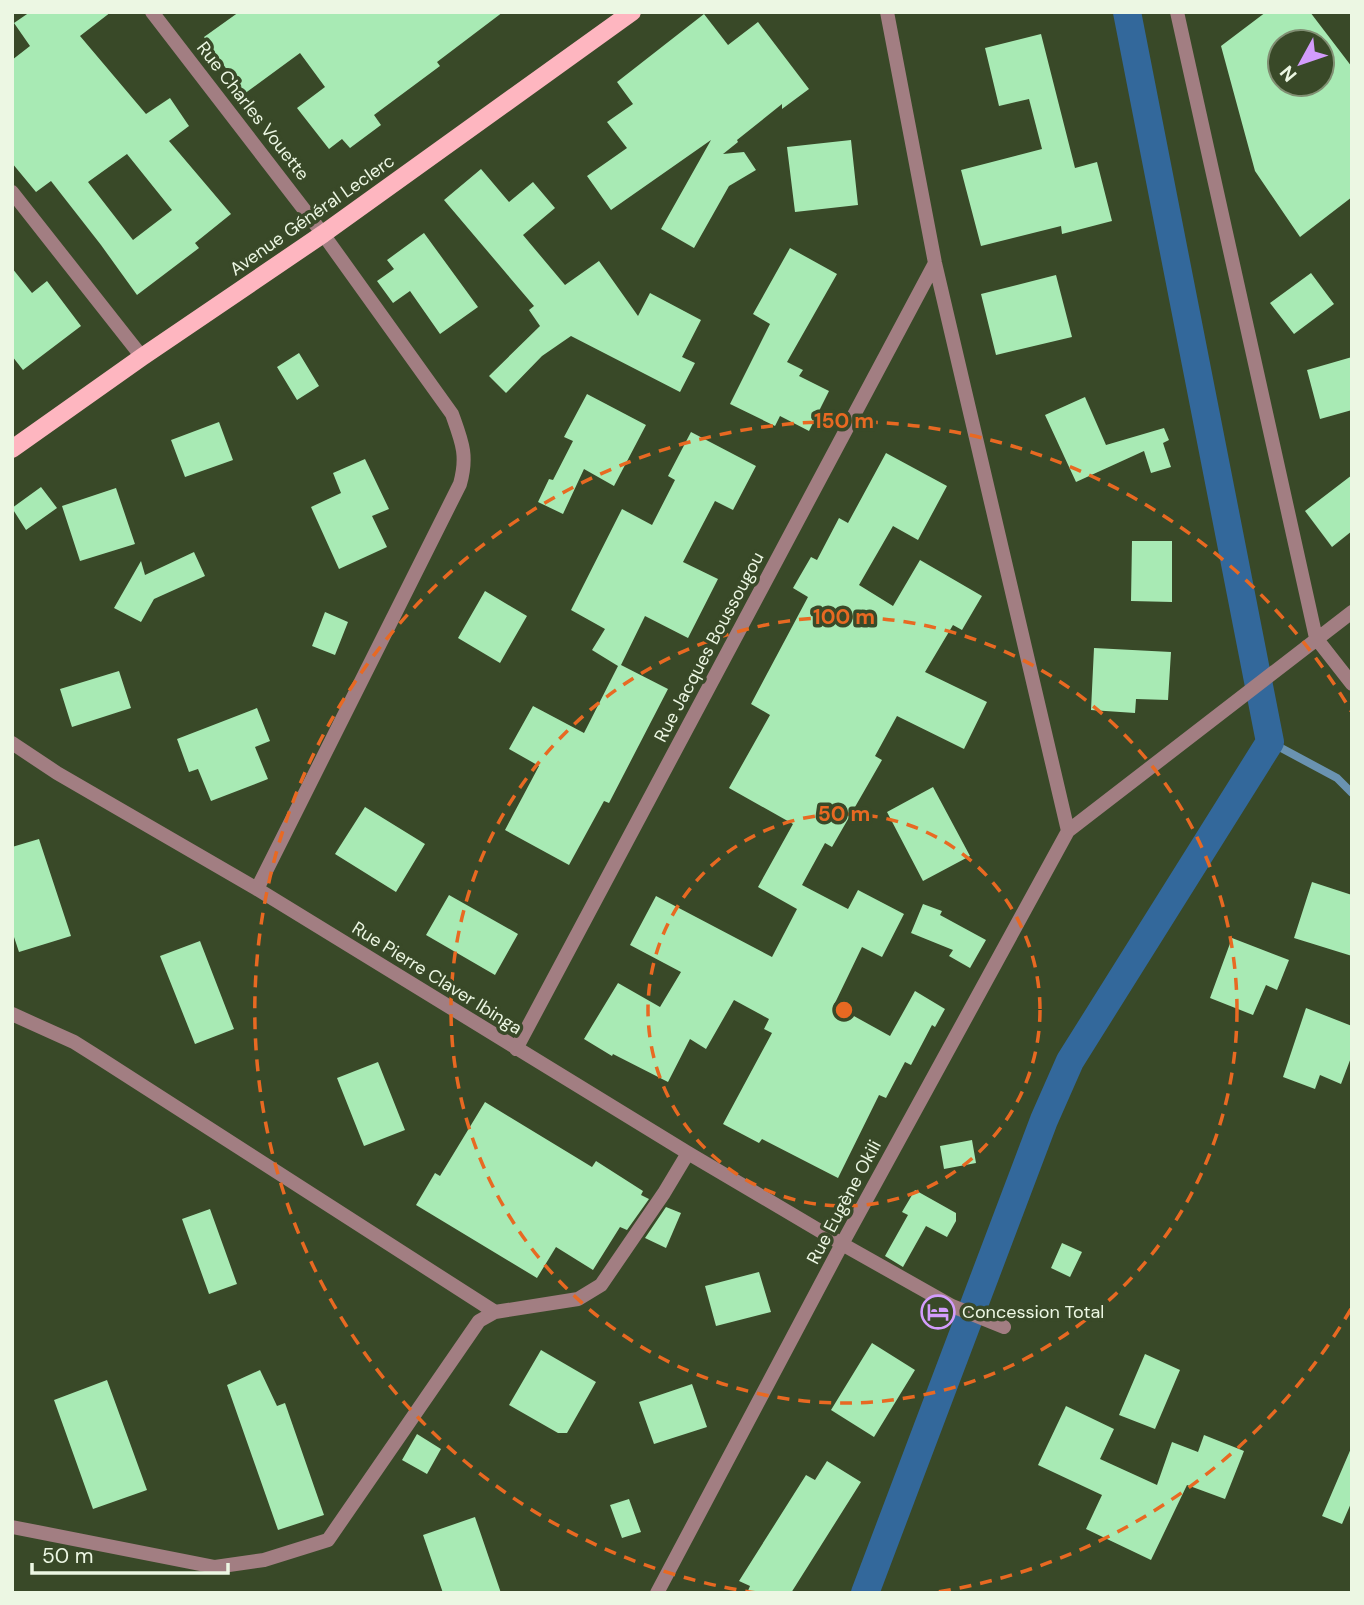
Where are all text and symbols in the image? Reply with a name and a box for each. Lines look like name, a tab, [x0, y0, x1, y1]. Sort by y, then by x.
north arrow	[1266, 28, 1336, 98]
street label: Rue Charles Vouette	[191, 37, 315, 185]
text: N	[1274, 60, 1302, 87]
street label: Avenue Général Leclerc	[225, 149, 399, 281]
text: 150 m	[814, 407, 874, 435]
street label: Rue Jacques Boussougou	[649, 548, 769, 746]
text: 100 m	[813, 603, 875, 631]
text: 50 m	[818, 800, 870, 828]
street label: Rue Pierre Claver Ibinga	[348, 916, 526, 1040]
centre of rings	[832, 998, 856, 1022]
street label: Rue Eugène Okili	[801, 1136, 887, 1268]
hotel icon: Concession Total	[919, 1293, 957, 1331]
place label: Concession Total	[962, 1300, 1104, 1324]
scale bar	[32, 1532, 228, 1576]
text: 50 m	[42, 1542, 93, 1570]

